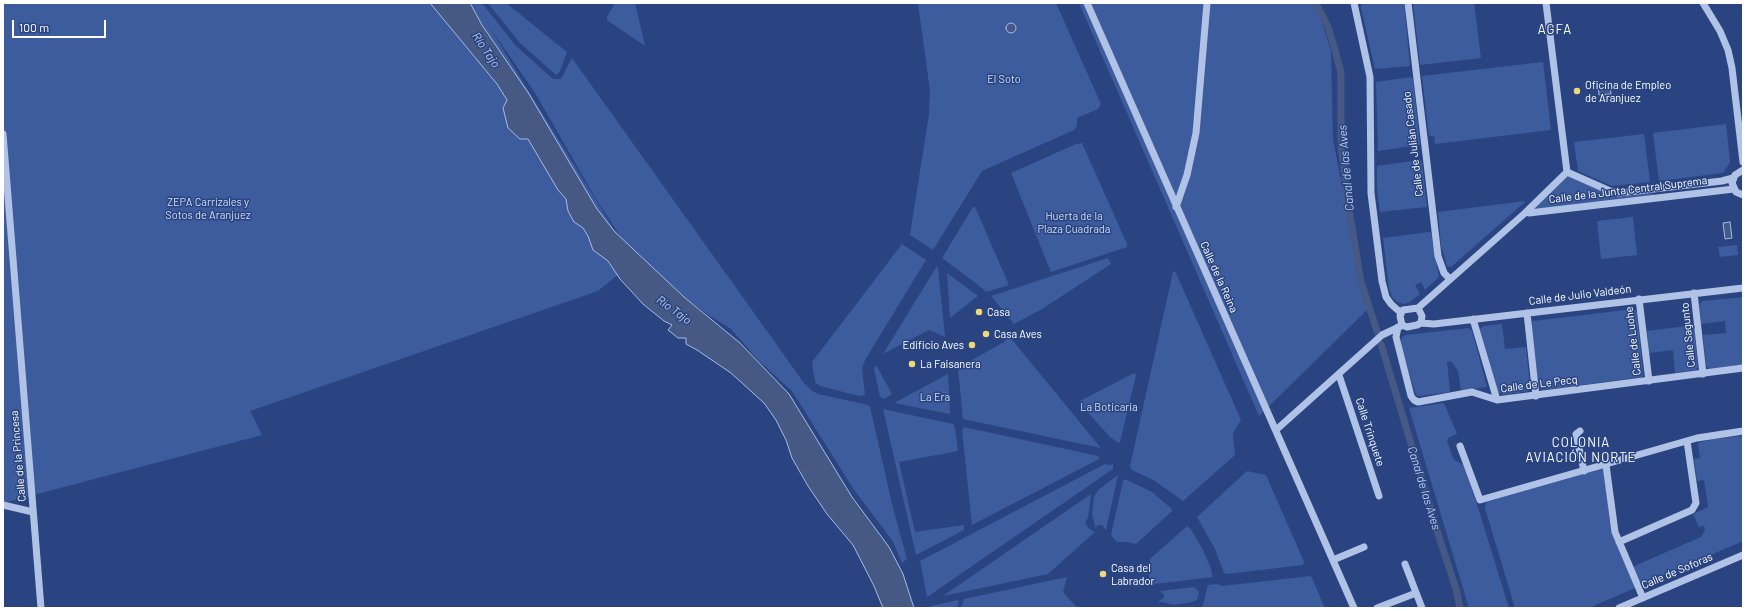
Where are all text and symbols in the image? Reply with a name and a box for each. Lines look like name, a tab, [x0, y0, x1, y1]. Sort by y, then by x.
scale bar	[14, 12, 108, 38]
text: 100 m	[19, 20, 49, 34]
district label: AGFA	[1538, 22, 1572, 38]
water label: Río Tajo	[469, 29, 503, 71]
park label: El Soto	[987, 72, 1021, 86]
place label: Oficina de Empleo de Aranjuez	[1585, 78, 1671, 104]
marker: Oficina de Empleo de Aranjuez	[1572, 86, 1582, 96]
street label: Calle de Julián Casado	[1400, 91, 1426, 197]
water label: Canal de las Aves	[1335, 124, 1357, 212]
street label: Calle de la Junta Central Suprema	[1548, 174, 1708, 206]
park label: ZEPA Carrizales y Sotos de Aranjuez	[165, 195, 251, 221]
park label: Huerta de la Plaza Cuadrada	[1038, 209, 1110, 235]
street label: Calle de la Reina	[1197, 239, 1241, 315]
street label: Calle de Julio Valdeón	[1528, 282, 1632, 308]
water label: Río Tajo	[654, 292, 694, 328]
street label: Calle Sagunto	[1678, 302, 1698, 368]
place label: Casa	[987, 305, 1010, 319]
street label: Calle de Luohe	[1622, 306, 1644, 376]
marker: Casa	[974, 307, 984, 317]
place label: Casa Aves	[994, 327, 1042, 341]
marker: Casa Aves	[981, 329, 991, 339]
place label: Edificio Aves	[903, 338, 964, 352]
marker: Edificio Aves	[967, 340, 977, 350]
place label: La Faisanera	[920, 357, 981, 371]
marker: La Faisanera	[907, 359, 917, 369]
street label: Calle de Le Pecq	[1500, 373, 1578, 395]
park label: La Era	[920, 390, 950, 404]
street label: Calle Trinquete	[1353, 396, 1387, 468]
park label: La Boticaria	[1080, 400, 1138, 414]
street label: Calle de la Princesa	[7, 410, 29, 502]
district label: COLONIA AVIACIÓN NORTE	[1526, 435, 1636, 466]
water label: Canal de las Aves	[1404, 445, 1444, 531]
street label: Calle de Soforas	[1639, 550, 1715, 592]
place label: Casa del Labrador	[1111, 561, 1154, 587]
marker: Casa del Labrador	[1098, 569, 1108, 579]

